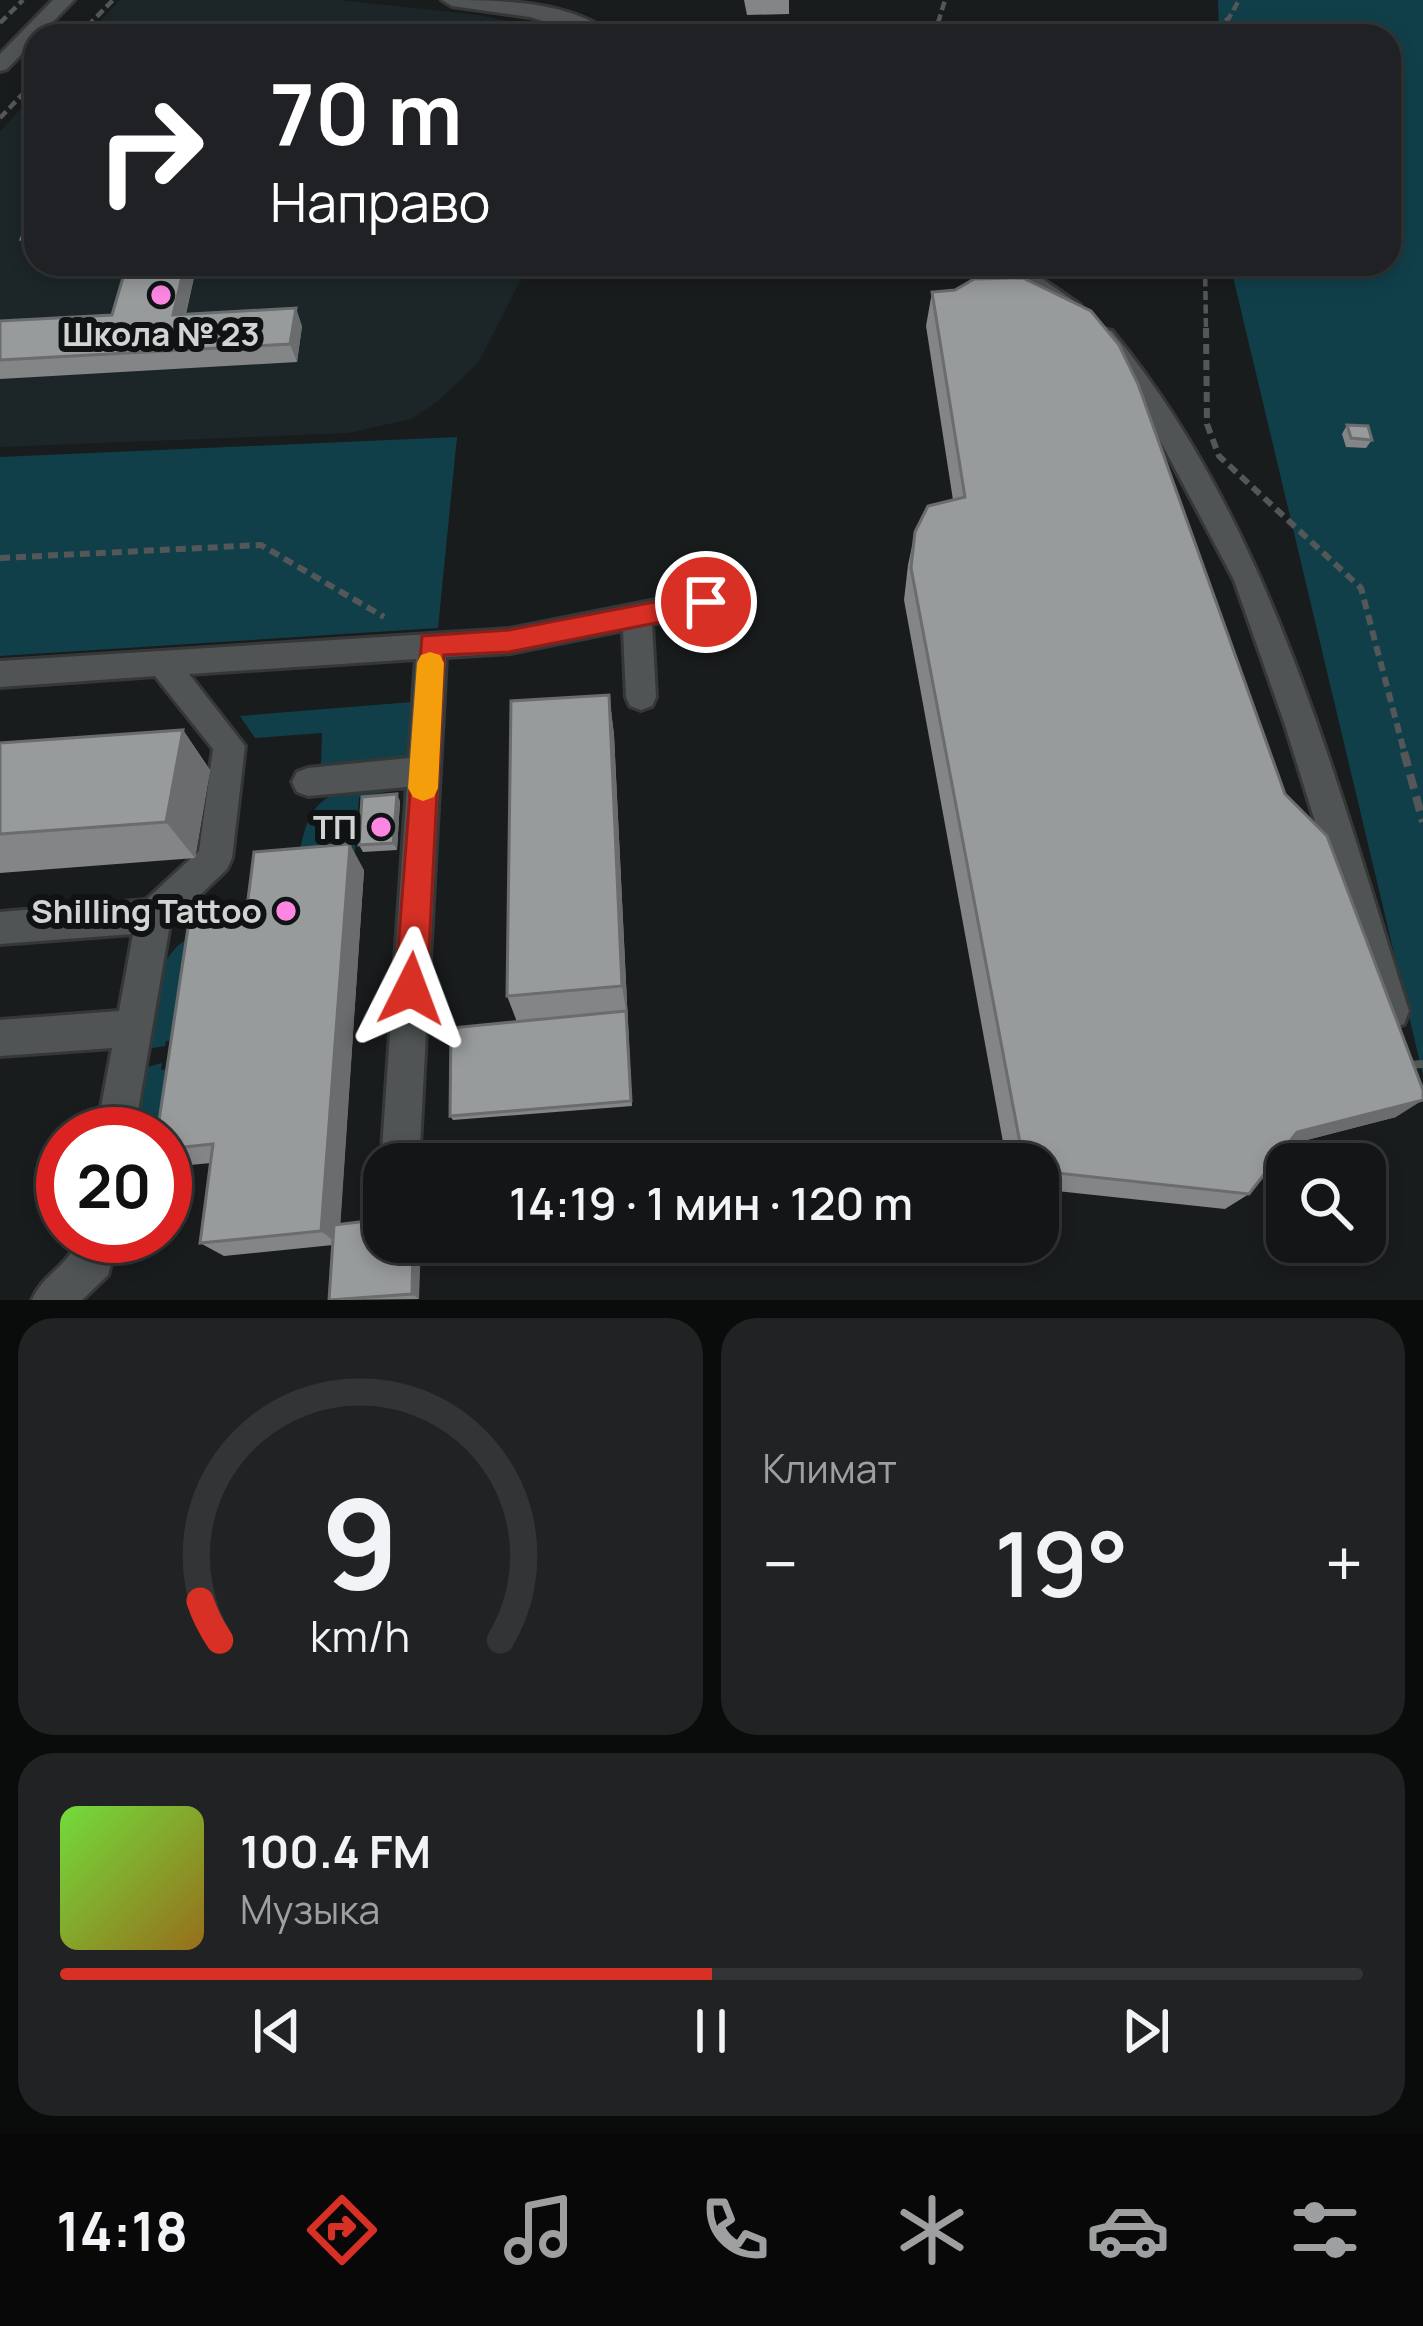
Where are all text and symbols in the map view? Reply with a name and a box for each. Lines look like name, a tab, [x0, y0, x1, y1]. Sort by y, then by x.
text: 70 m	[270, 55, 462, 170]
icon: right	[72, 72, 228, 228]
text: Направо	[270, 164, 491, 238]
marker: Школа № 23	[148, 282, 174, 308]
place label: Школа № 23	[62, 311, 260, 356]
pin	[655, 551, 757, 653]
icon: arrive	[673, 569, 739, 635]
place label: ТП	[313, 804, 357, 849]
marker: ТП	[368, 814, 394, 840]
place label: Shilling Tattoo	[31, 888, 262, 933]
marker: Shilling Tattoo	[273, 898, 299, 924]
position arrow	[348, 926, 474, 1052]
speed limit sign: 20	[36, 1107, 192, 1263]
map controls	[1266, 1143, 1386, 1263]
button: search	[1266, 1143, 1386, 1263]
text: 14:19 · 1 мин · 120 m	[509, 1172, 913, 1234]
text: Климат	[763, 1441, 897, 1495]
text: 9	[321, 1456, 399, 1626]
text: 19°	[994, 1501, 1129, 1624]
text: −	[763, 1518, 798, 1608]
text: +	[1325, 1518, 1363, 1608]
text: km/h	[310, 1605, 410, 1664]
text: 100.4 FM	[240, 1820, 431, 1882]
text: Музыка	[240, 1882, 380, 1936]
icon: previous	[244, 1998, 310, 2064]
icon: pause	[678, 1998, 744, 2064]
icon: next	[1113, 1998, 1179, 2064]
icon: directions	[300, 2188, 384, 2272]
icon: music	[497, 2188, 581, 2272]
icon: phone	[693, 2188, 777, 2272]
icon: climate	[890, 2188, 974, 2272]
icon: car	[1086, 2188, 1170, 2272]
icon: filters	[1283, 2188, 1367, 2272]
text: 14:18	[56, 2193, 188, 2267]

